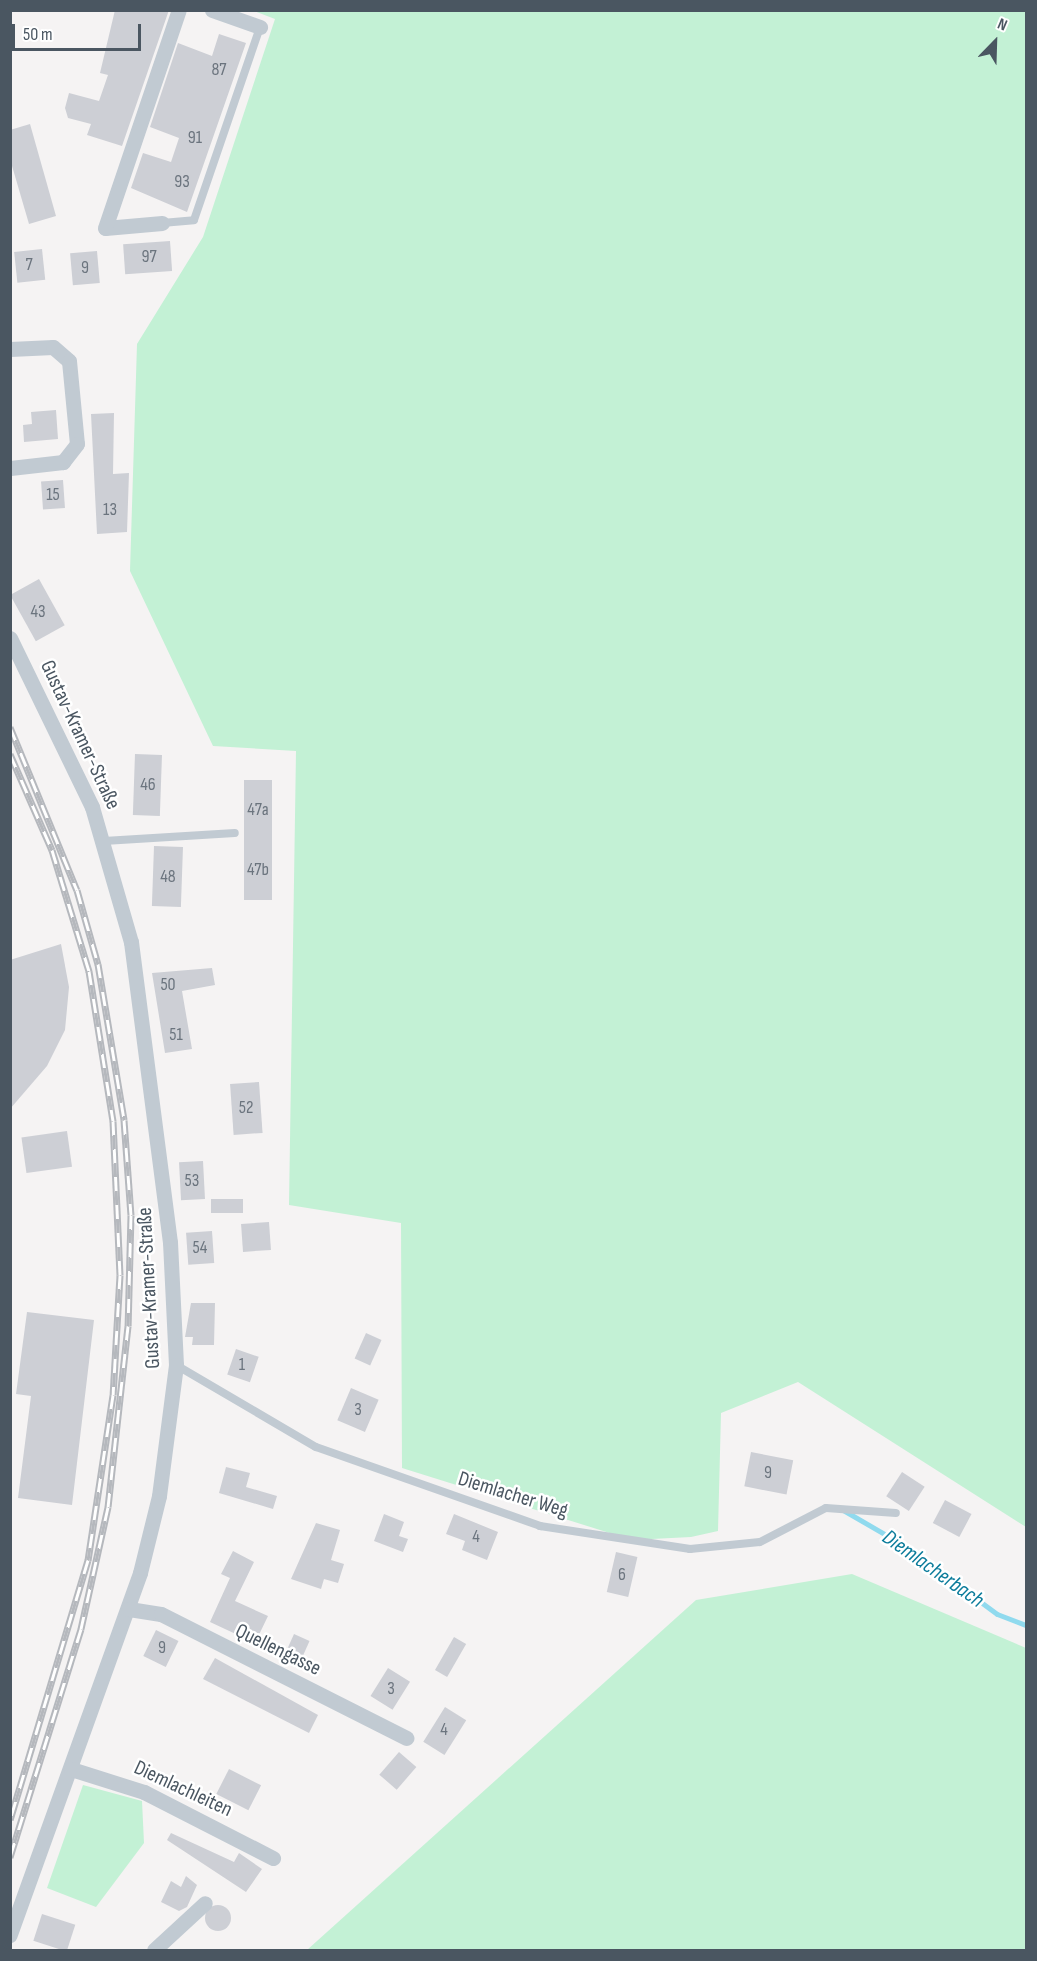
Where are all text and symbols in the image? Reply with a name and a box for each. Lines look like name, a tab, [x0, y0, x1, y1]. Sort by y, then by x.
scale bar	[15, 12, 144, 50]
north arrow	[965, 12, 1025, 72]
text: N	[995, 15, 1010, 35]
text: 50 m	[23, 24, 53, 45]
house number: 87	[211, 59, 227, 81]
house number: 91	[188, 127, 202, 149]
house number: 93	[174, 171, 190, 193]
house number: 97	[141, 246, 157, 268]
house number: 7	[25, 254, 33, 276]
house number: 9	[81, 257, 89, 279]
house number: 15	[46, 484, 60, 506]
house number: 13	[103, 499, 117, 521]
house number: 43	[30, 601, 46, 623]
street label: Gustav-Kramer-Straße	[34, 656, 126, 814]
house number: 46	[140, 774, 156, 796]
house number: 47a	[247, 799, 269, 821]
house number: 47b	[247, 859, 269, 881]
house number: 48	[160, 866, 176, 888]
house number: 50	[160, 974, 176, 996]
house number: 51	[169, 1024, 183, 1046]
house number: 52	[239, 1097, 253, 1119]
house number: 53	[185, 1170, 199, 1192]
street label: Gustav-Kramer-Straße	[132, 1207, 166, 1369]
house number: 54	[193, 1237, 207, 1259]
house number: 1	[239, 1354, 245, 1376]
house number: 3	[354, 1399, 362, 1421]
house number: 9	[764, 1462, 772, 1484]
street label: Diemlacher Weg	[455, 1466, 571, 1524]
water label: Diemlacherbach	[877, 1524, 989, 1614]
house number: 4	[472, 1526, 480, 1548]
house number: 6	[618, 1564, 626, 1586]
street label: Quellengasse	[231, 1618, 325, 1682]
house number: 9	[158, 1637, 166, 1659]
house number: 3	[387, 1678, 395, 1700]
house number: 4	[440, 1719, 448, 1741]
street label: Diemlachleiten	[130, 1755, 236, 1823]

